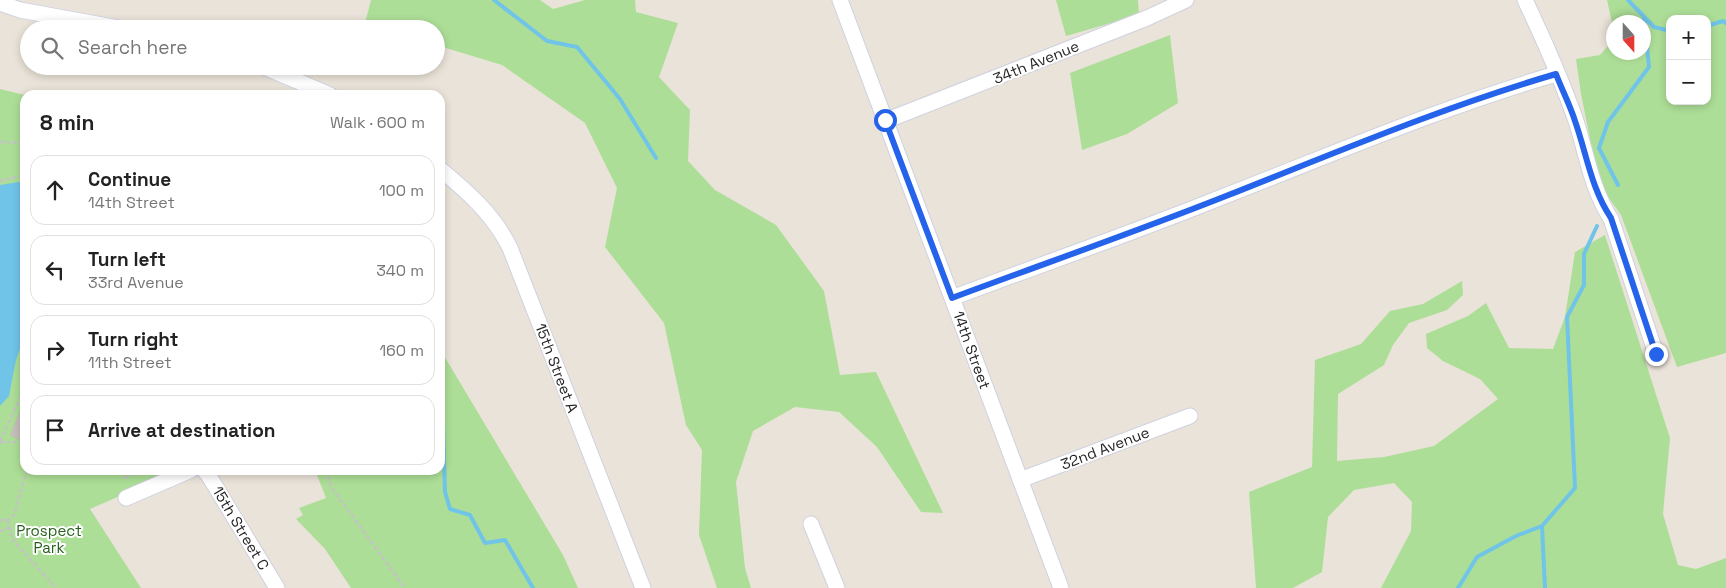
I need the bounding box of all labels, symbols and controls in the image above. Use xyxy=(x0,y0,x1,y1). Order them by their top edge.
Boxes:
north arrow xyxy=(1606,15,1651,60)
map controls xyxy=(1666,15,1711,105)
button: + xyxy=(1666,15,1711,60)
search box xyxy=(20,20,445,75)
icon: search xyxy=(38,34,66,62)
text: Search here xyxy=(78,35,188,60)
street label: 34th Avenue xyxy=(990,36,1082,88)
button: − xyxy=(1666,60,1711,105)
text: 8 min xyxy=(40,109,94,136)
route start xyxy=(874,109,897,132)
text: Walk · 600 m xyxy=(330,112,425,133)
text: Continue xyxy=(88,167,171,192)
icon: ahead xyxy=(41,176,69,204)
text: 100 m xyxy=(379,180,424,201)
text: 14th Street xyxy=(88,192,175,213)
text: Turn left xyxy=(88,247,166,272)
icon: left xyxy=(41,256,69,284)
text: 340 m xyxy=(376,260,424,281)
text: 33rd Avenue xyxy=(88,272,184,293)
street label: 14th Street xyxy=(949,308,995,392)
street label: 15th Street A xyxy=(531,321,583,416)
text: Turn right xyxy=(88,327,178,352)
icon: right xyxy=(41,336,69,364)
text: 160 m xyxy=(379,340,424,361)
route end xyxy=(1645,343,1668,366)
text: 11th Street xyxy=(88,352,172,373)
icon: arrive xyxy=(41,416,69,444)
text: Arrive at destination xyxy=(88,418,276,443)
street label: 32nd Avenue xyxy=(1058,422,1152,474)
street label: 15th Street C xyxy=(209,483,273,573)
park label: Prospect Park xyxy=(16,521,82,557)

